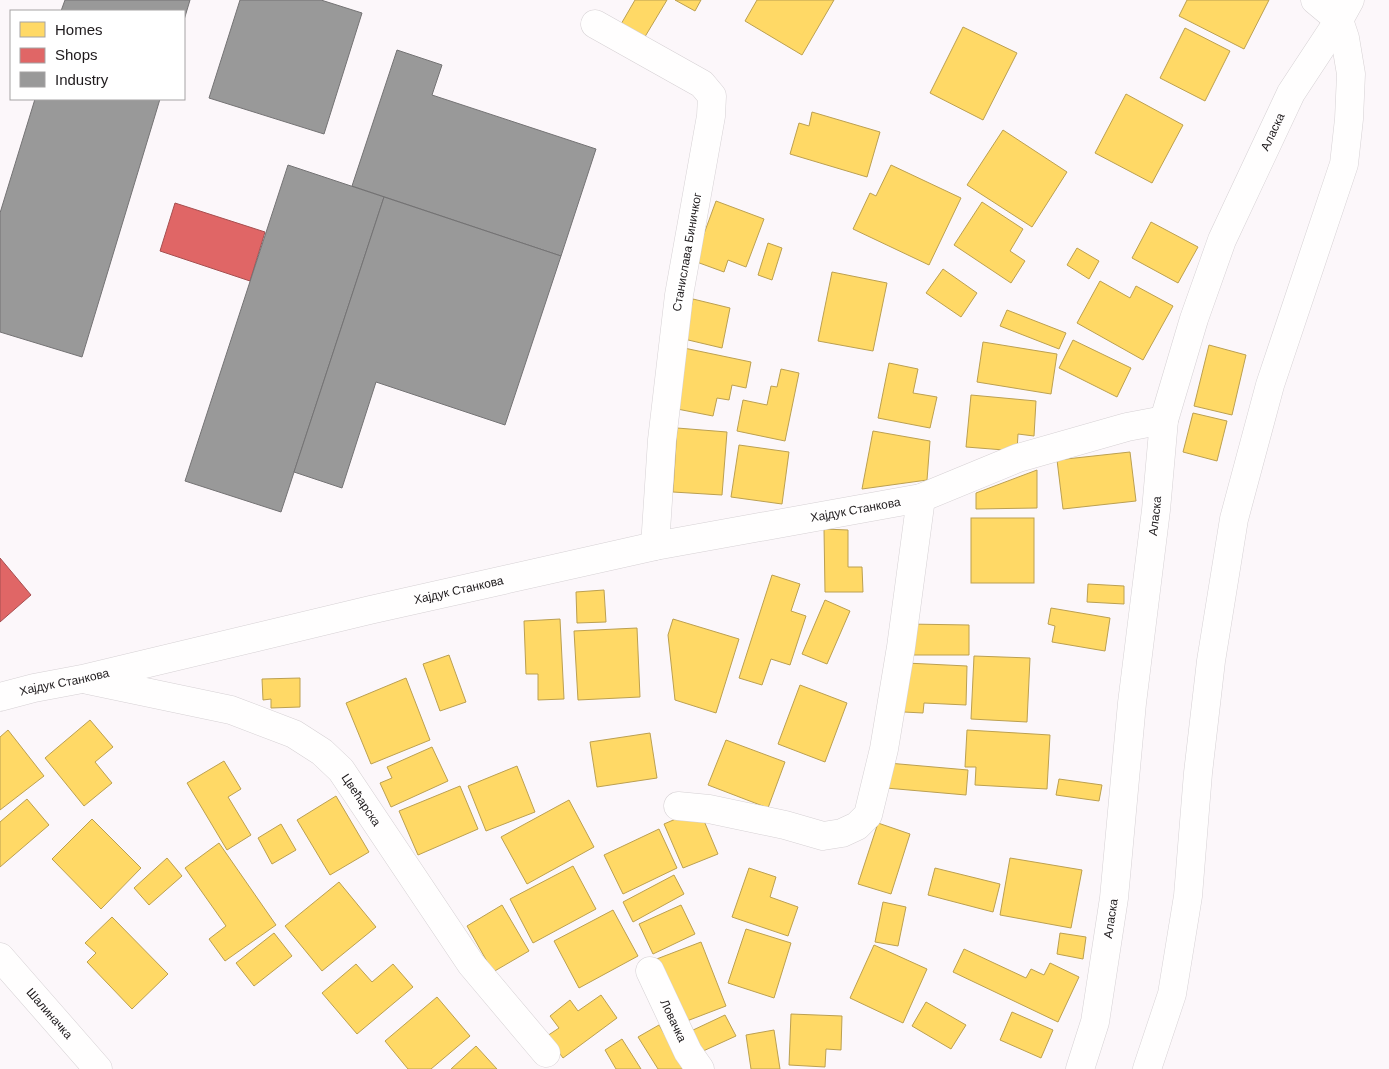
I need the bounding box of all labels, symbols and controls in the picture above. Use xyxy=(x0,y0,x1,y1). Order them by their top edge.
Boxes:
legend xyxy=(10,10,185,100)
text: Homes xyxy=(55,21,103,38)
text: Shops xyxy=(55,46,98,63)
text: Industry xyxy=(55,71,109,88)
street label: Аласка xyxy=(1258,111,1288,153)
street label: Станислава Биничког xyxy=(670,191,704,313)
street label: Хајдук Станкова xyxy=(809,495,902,525)
street label: Аласка xyxy=(1146,495,1164,537)
street label: Хајдук Станкова xyxy=(413,573,505,607)
street label: Хајдук Станкова xyxy=(18,666,111,699)
street label: Цвећарска xyxy=(339,771,384,829)
street label: Аласка xyxy=(1101,897,1121,939)
street label: Шалиначка xyxy=(23,985,76,1042)
street label: Ловачка xyxy=(657,997,690,1045)

